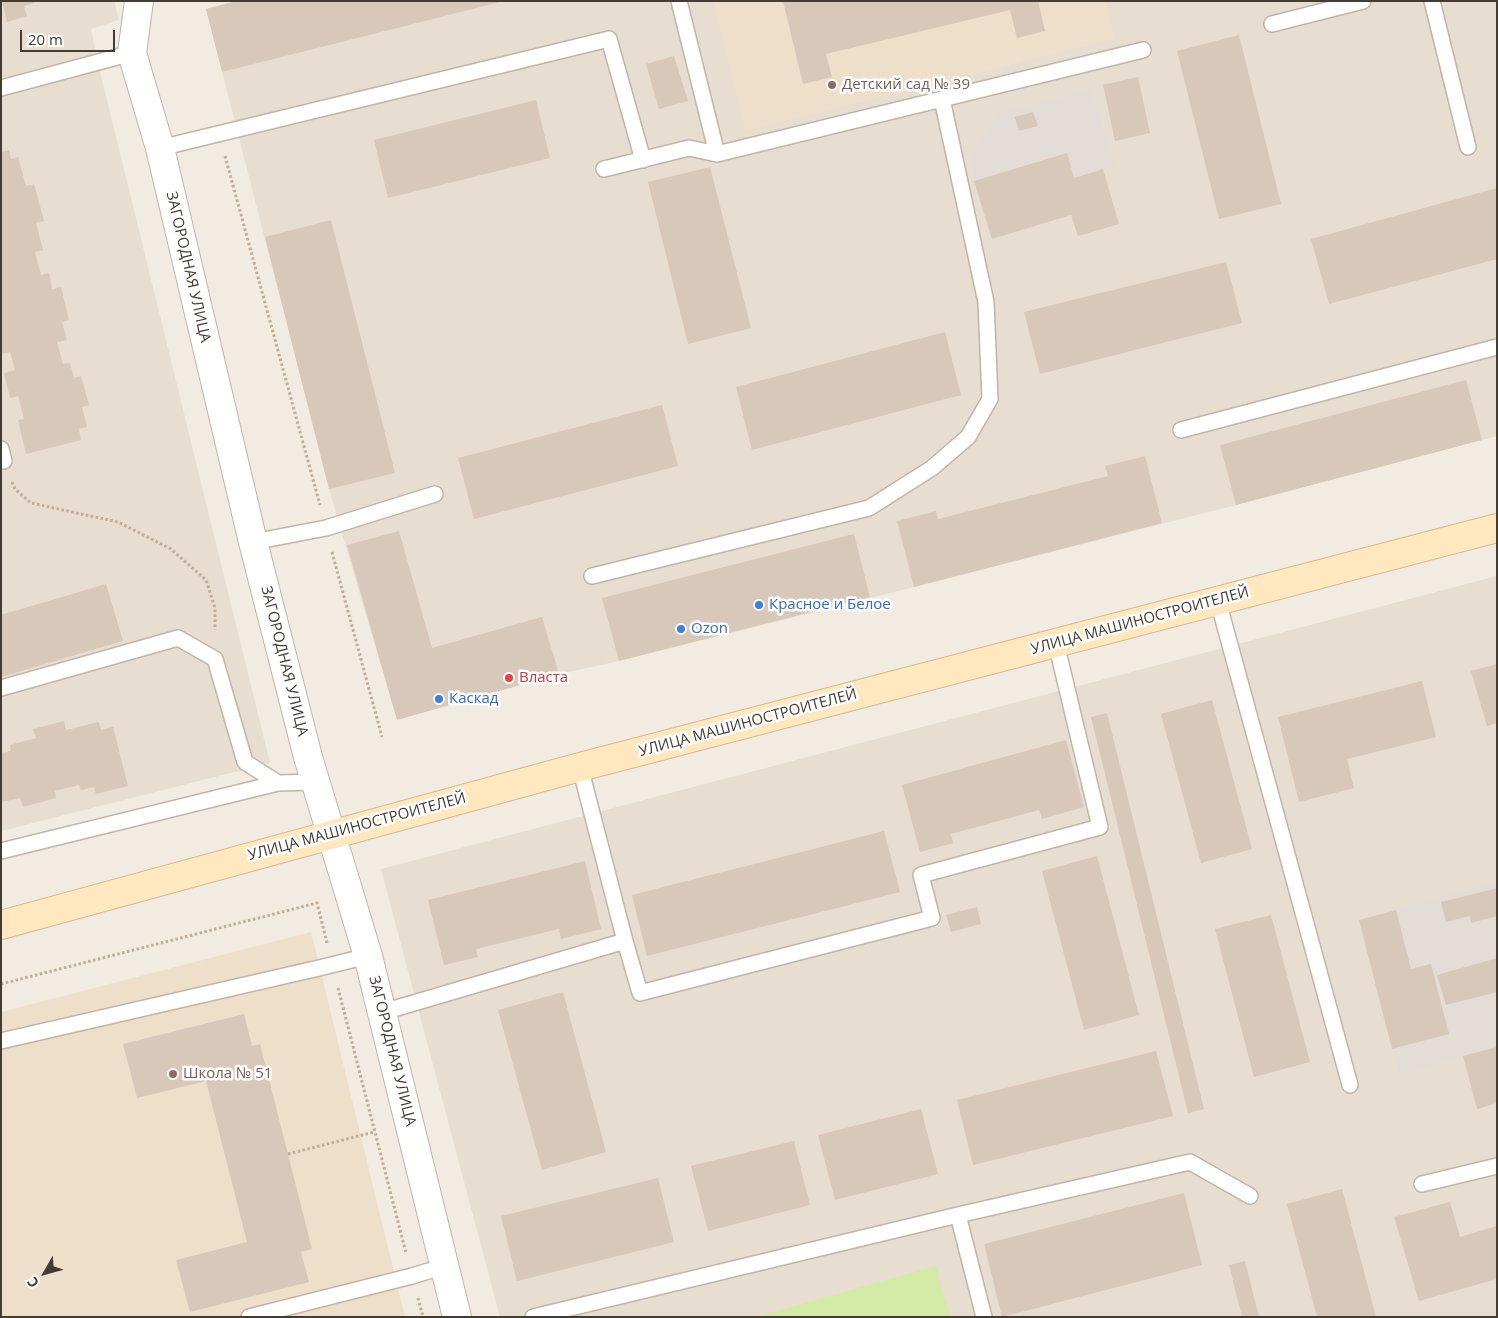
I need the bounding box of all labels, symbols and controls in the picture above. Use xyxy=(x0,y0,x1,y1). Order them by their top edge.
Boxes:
scale bar xyxy=(22,20,118,52)
text: 20 m xyxy=(28,29,63,49)
place label: Детский сад № 39 xyxy=(842,76,970,94)
marker: Детский сад № 39 xyxy=(826,79,838,91)
street label: ЗАГОРОДНАЯ УЛИЦА xyxy=(162,190,214,344)
street label: УЛИЦА МАШИНОСТРОИТЕЛЕЙ xyxy=(1029,583,1251,659)
street label: ЗАГОРОДНАЯ УЛИЦА xyxy=(257,584,311,738)
place label: Красное и Белое xyxy=(769,596,891,614)
marker: Красное и Белое xyxy=(753,599,765,611)
place label: Ozon xyxy=(691,620,728,638)
marker: Ozon xyxy=(675,623,687,635)
place label: Власта xyxy=(519,669,568,687)
marker: Власта xyxy=(503,672,515,684)
street label: УЛИЦА МАШИНОСТРОИТЕЛЕЙ xyxy=(637,685,859,761)
place label: Каскад xyxy=(449,690,498,708)
marker: Каскад xyxy=(433,693,445,705)
street label: УЛИЦА МАШИНОСТРОИТЕЛЕЙ xyxy=(246,789,468,865)
street label: ЗАГОРОДНАЯ УЛИЦА xyxy=(365,974,419,1128)
place label: Школа № 51 xyxy=(183,1065,272,1083)
marker: Школа № 51 xyxy=(167,1068,179,1080)
north arrow xyxy=(20,1248,70,1298)
text: С xyxy=(23,1273,43,1292)

